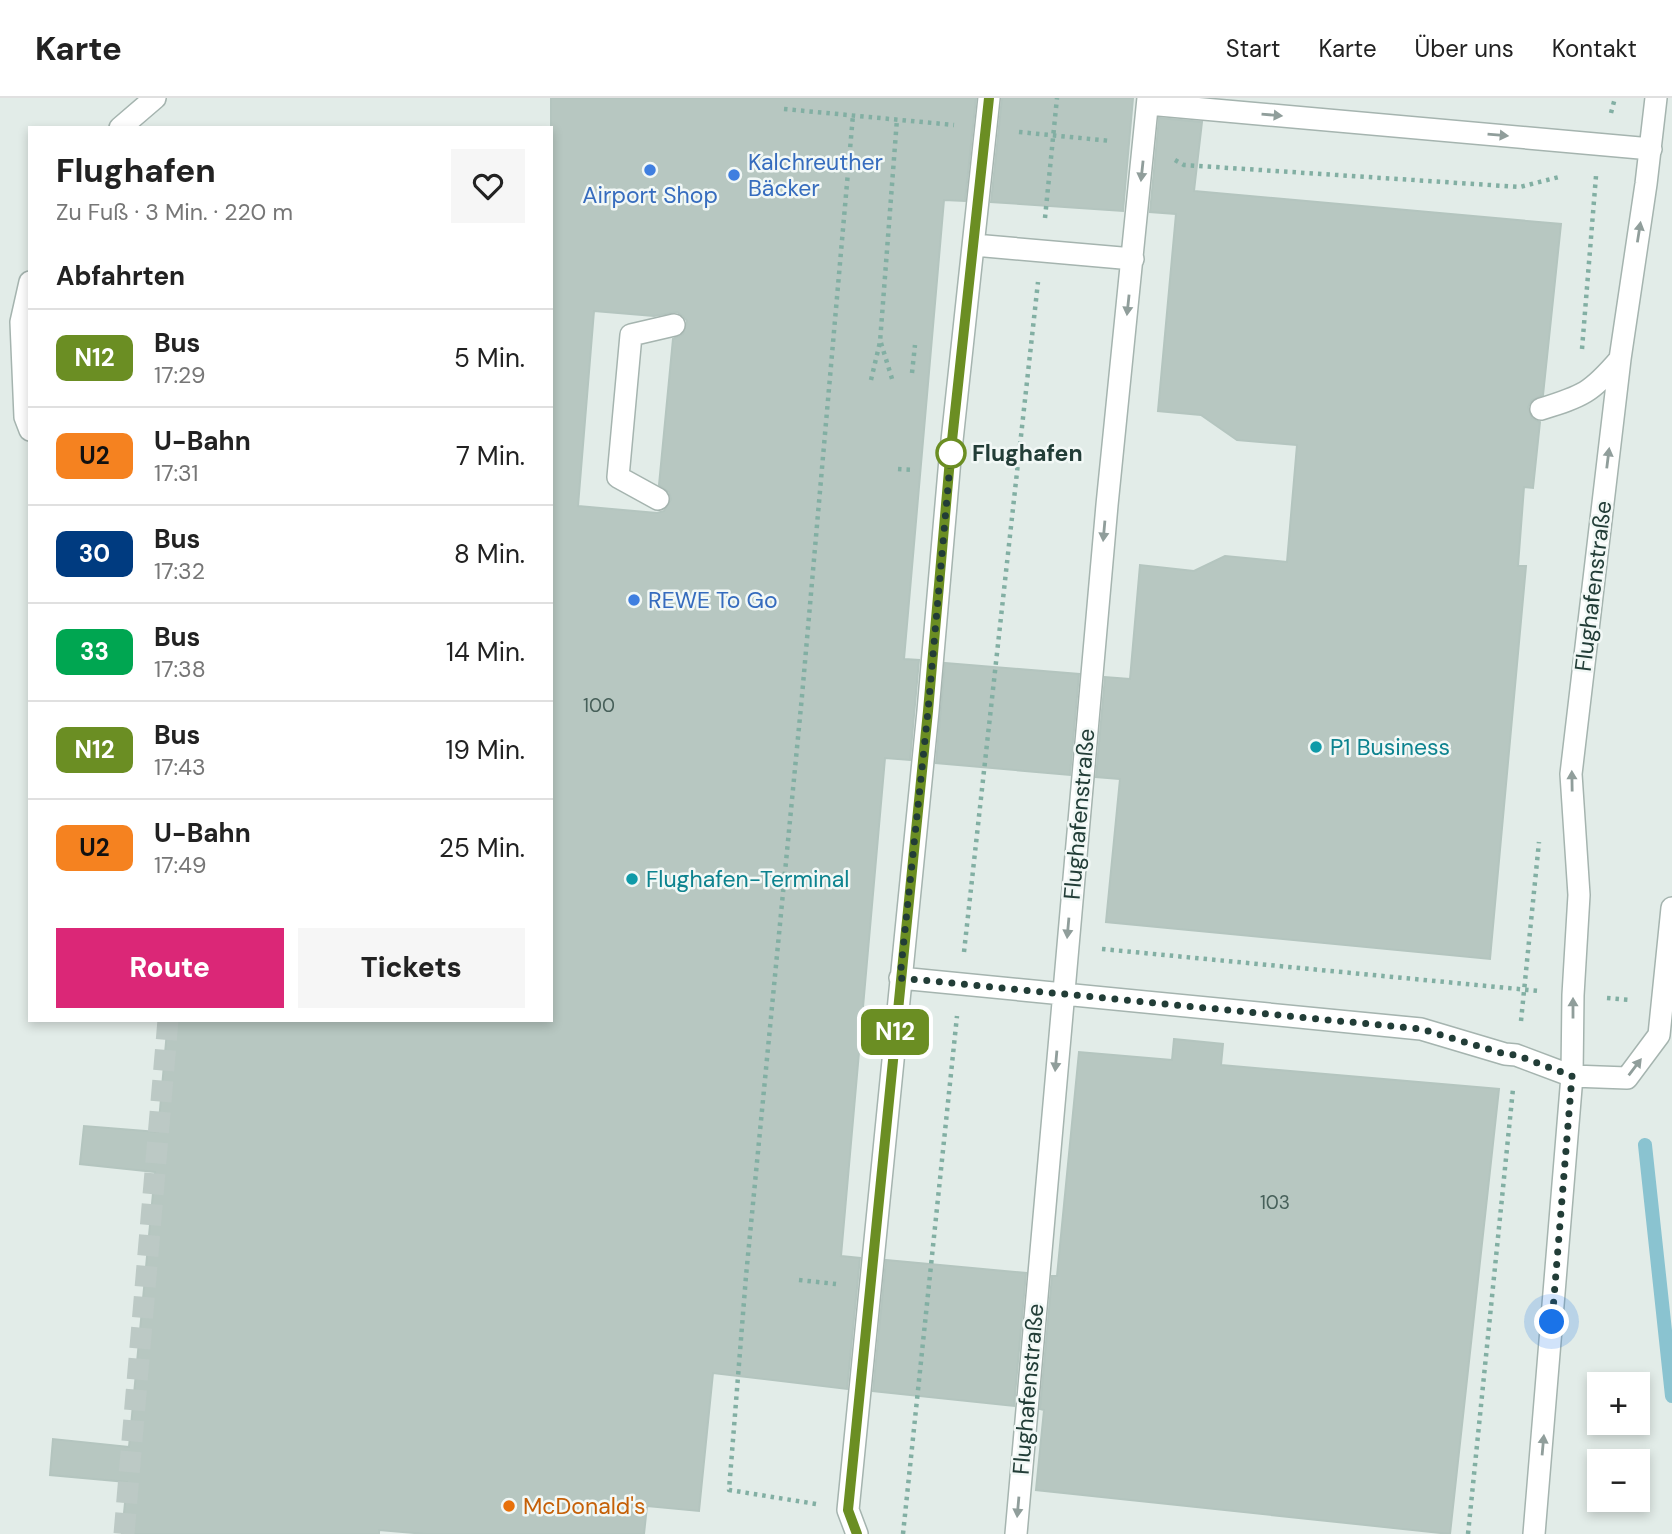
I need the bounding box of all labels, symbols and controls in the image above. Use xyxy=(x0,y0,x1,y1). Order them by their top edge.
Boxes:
text: Karte xyxy=(35,27,122,70)
text: Start xyxy=(1226,33,1280,64)
text: Karte xyxy=(1318,33,1377,64)
text: Über uns xyxy=(1415,33,1514,64)
text: Kontakt xyxy=(1552,33,1637,64)
one-way arrow xyxy=(1261,110,1283,121)
one-way arrow xyxy=(1488,130,1510,141)
place label: Kalchreuther Bäcker xyxy=(748,147,883,203)
text: Flughafen xyxy=(56,149,216,192)
button: heart xyxy=(451,149,525,223)
one-way arrow xyxy=(1136,160,1147,182)
marker: Airport Shop xyxy=(642,162,658,178)
marker: Kalchreuther Bäcker xyxy=(726,167,742,183)
place label: Airport Shop xyxy=(582,180,718,210)
text: Zu Fuß · 3 Min. · 220 m xyxy=(56,197,293,227)
one-way arrow xyxy=(1634,221,1645,243)
text: Abfahrten xyxy=(56,259,185,293)
one-way arrow xyxy=(1122,294,1133,316)
text: Bus xyxy=(154,326,200,360)
text: 5 Min. xyxy=(454,341,525,375)
text: N12 xyxy=(74,342,115,373)
text: 17:29 xyxy=(154,360,206,390)
text: U-Bahn xyxy=(154,424,251,458)
marker: Flughafen xyxy=(936,438,966,468)
place label: Flughafen xyxy=(972,438,1083,468)
text: 7 Min. xyxy=(456,439,525,473)
text: U2 xyxy=(79,440,110,471)
one-way arrow xyxy=(1603,447,1614,469)
text: 17:31 xyxy=(154,458,198,488)
street label: Flughafenstraße xyxy=(1568,499,1618,673)
one-way arrow xyxy=(1099,520,1110,542)
text: Bus xyxy=(154,522,200,556)
text: 8 Min. xyxy=(454,537,525,571)
text: 30 xyxy=(79,538,110,569)
text: 17:32 xyxy=(154,556,205,586)
place label: REWE To Go xyxy=(648,585,778,615)
marker: REWE To Go xyxy=(626,592,642,608)
text: Bus xyxy=(154,620,200,654)
text: 14 Min. xyxy=(446,635,525,669)
text: 33 xyxy=(80,636,109,667)
text: 17:38 xyxy=(154,654,206,684)
house number: 100 xyxy=(583,693,615,718)
text: Bus xyxy=(154,718,200,752)
street label: Flughafenstraße xyxy=(1057,727,1101,901)
place label: P1 Business xyxy=(1330,732,1450,762)
text: 19 Min. xyxy=(445,733,525,767)
text: N12 xyxy=(74,734,115,765)
marker: P1 Business xyxy=(1308,739,1324,755)
text: 17:43 xyxy=(154,752,206,782)
one-way arrow xyxy=(1567,770,1578,792)
text: U-Bahn xyxy=(154,816,251,850)
text: 25 Min. xyxy=(439,831,525,865)
text: U2 xyxy=(79,832,110,863)
text: 17:49 xyxy=(154,850,207,880)
place label: Flughafen-Terminal xyxy=(646,864,849,894)
marker: Flughafen-Terminal xyxy=(624,871,640,887)
one-way arrow xyxy=(1062,917,1073,939)
button: Route xyxy=(56,928,284,1008)
button: Tickets xyxy=(298,928,525,1008)
one-way arrow xyxy=(1567,997,1579,1019)
line badge: N12 xyxy=(855,1009,935,1055)
text: N12 xyxy=(875,1016,915,1047)
one-way arrow xyxy=(1050,1050,1061,1072)
one-way arrow xyxy=(1628,1058,1642,1076)
house number: 103 xyxy=(1260,1190,1290,1215)
street label: Flughafenstraße xyxy=(1006,1302,1050,1476)
your location xyxy=(1534,1304,1569,1339)
map controls xyxy=(1587,1372,1650,1512)
button: + xyxy=(1587,1372,1650,1435)
one-way arrow xyxy=(1538,1434,1549,1456)
button: − xyxy=(1587,1449,1650,1512)
place label: McDonald's xyxy=(523,1491,645,1521)
one-way arrow xyxy=(1012,1496,1023,1518)
marker: McDonald's xyxy=(501,1498,517,1514)

